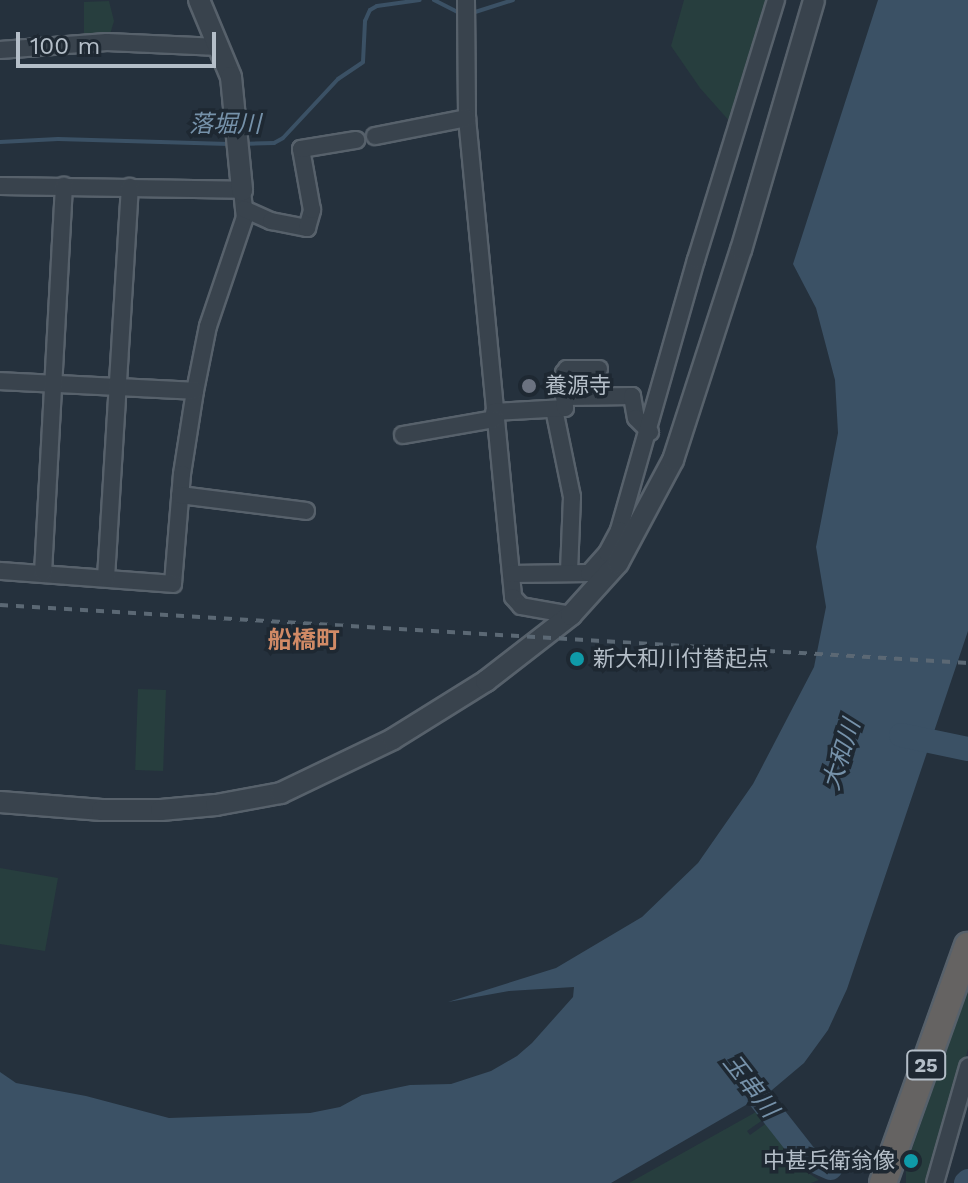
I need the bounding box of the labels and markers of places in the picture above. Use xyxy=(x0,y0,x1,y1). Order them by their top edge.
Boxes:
place label: 養源寺 xyxy=(545,373,611,399)
marker: 養源寺 xyxy=(520,377,538,395)
place label: 新大和川付替起点 xyxy=(593,646,769,672)
marker: 新大和川付替起点 xyxy=(568,650,586,668)
place label: 中甚兵衛翁像 xyxy=(763,1148,895,1174)
marker: 中甚兵衛翁像 xyxy=(902,1152,920,1170)

